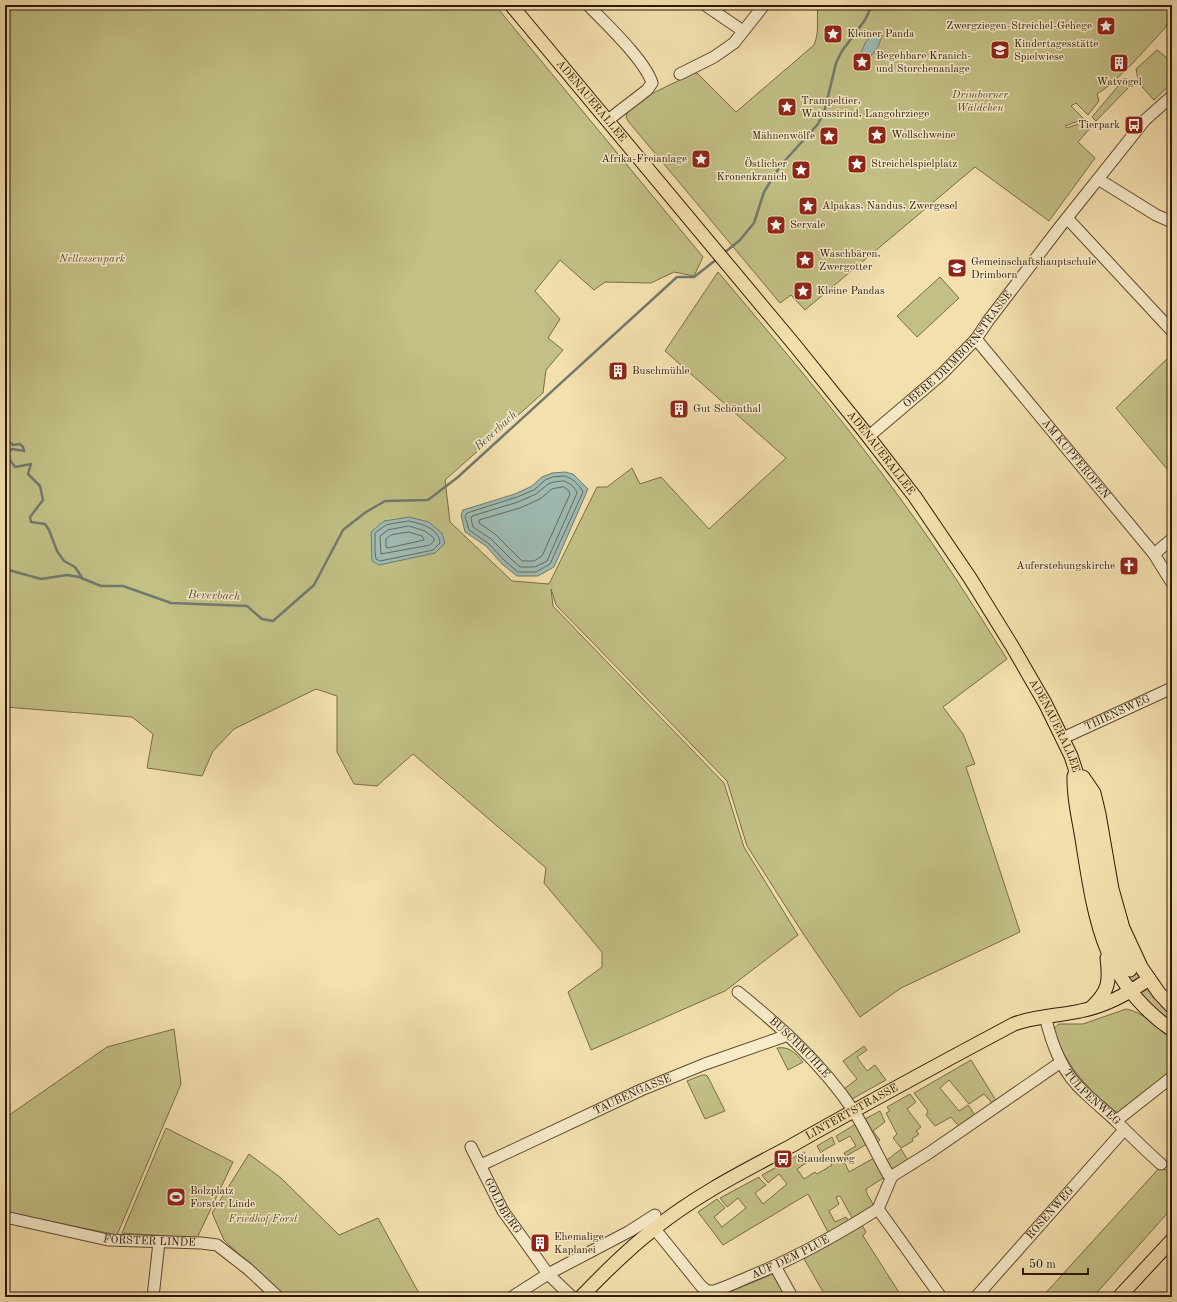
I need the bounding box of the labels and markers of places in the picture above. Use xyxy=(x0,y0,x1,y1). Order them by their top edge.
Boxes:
place icon: Zwergziegen-Streichel-Gehege xyxy=(1095,15,1117,37)
place label: Zwergziegen-Streichel-Gehege xyxy=(946,21,1092,32)
place icon: Kleiner Panda xyxy=(822,23,844,45)
place label: Kleiner Panda xyxy=(847,29,915,40)
school or university icon: Kindertagesstätte Spielwiese xyxy=(989,39,1011,61)
place label: Kindertagesstätte Spielwiese xyxy=(1014,39,1098,63)
place icon: Begehbare Kranich- und Storchenanlage xyxy=(851,51,873,73)
place label: Begehbare Kranich- und Storchenanlage xyxy=(876,51,971,75)
building icon: Watvögel xyxy=(1108,52,1130,74)
place label: Watvögel xyxy=(1096,77,1142,88)
place icon: Trampeltier, Watussirind, Langohrziege xyxy=(776,96,798,118)
place label: Trampeltier, Watussirind, Langohrziege xyxy=(801,96,929,120)
bus stop icon: Tierpark xyxy=(1123,114,1145,136)
place label: Tierpark xyxy=(1078,120,1120,131)
place icon: Wollschweine xyxy=(866,124,888,146)
place icon: Mähnenwölfe xyxy=(818,125,840,147)
place label: Wollschweine xyxy=(891,130,956,141)
place label: Mähnenwölfe xyxy=(752,131,815,142)
place icon: Afrika-Freianlage xyxy=(690,148,712,170)
place icon: Streichelspielplatz xyxy=(846,153,868,175)
place label: Afrika-Freianlage xyxy=(602,154,687,165)
place label: Östlicher Kronenkranich xyxy=(716,157,787,183)
place icon: Östlicher Kronenkranich xyxy=(790,159,812,181)
place label: Streichelspielplatz xyxy=(871,159,957,170)
place icon: Alpakas, Nandus, Zwergesel xyxy=(797,195,819,217)
place label: Alpakas, Nandus, Zwergesel xyxy=(822,201,958,212)
place icon: Servale xyxy=(765,214,787,236)
place label: Servale xyxy=(790,220,825,231)
place icon: Waschbären, Zwergotter xyxy=(794,249,816,271)
place label: Waschbären, Zwergotter xyxy=(819,249,881,273)
school or university icon: Gemeinschaftshauptschule Drimborn xyxy=(946,257,968,279)
place label: Gemeinschaftshauptschule Drimborn xyxy=(971,257,1096,281)
place icon: Kleine Pandas xyxy=(792,280,814,302)
place label: Kleine Pandas xyxy=(817,286,885,297)
building icon: Buschmühle xyxy=(607,360,629,382)
place label: Buschmühle xyxy=(632,366,690,377)
building icon: Gut Schönthal xyxy=(668,398,690,420)
place label: Gut Schönthal xyxy=(693,404,761,415)
church icon: Auferstehungskirche xyxy=(1118,555,1140,577)
place label: Auferstehungskirche xyxy=(1016,561,1115,572)
bus stop icon: Staudenweg xyxy=(772,1148,794,1170)
place label: Staudenweg xyxy=(797,1154,855,1165)
sports icon: Bolzplatz Forster Linde xyxy=(165,1186,187,1208)
place label: Bolzplatz Forster Linde xyxy=(190,1186,255,1210)
building icon: Ehemalige Kaplanei xyxy=(529,1232,551,1254)
place label: Ehemalige Kaplanei xyxy=(554,1232,604,1256)

